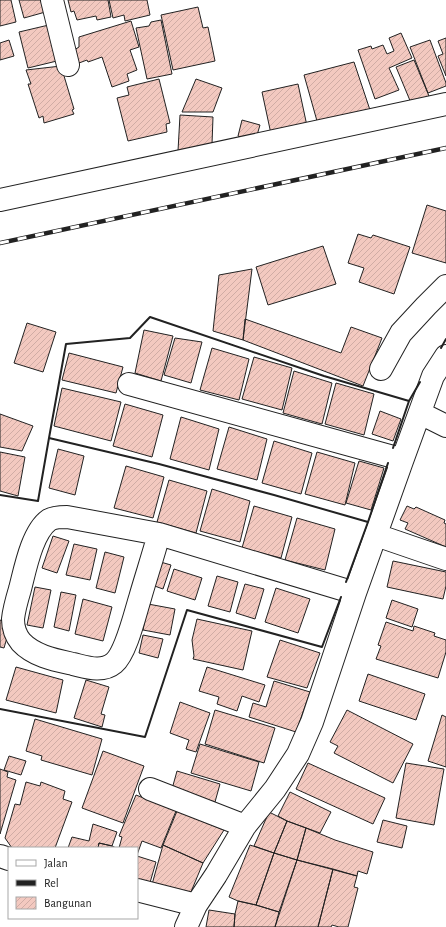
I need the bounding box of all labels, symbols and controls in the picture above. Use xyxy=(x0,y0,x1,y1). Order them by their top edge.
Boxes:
legend xyxy=(8,847,138,919)
text: Jalan xyxy=(44,857,68,869)
text: Rel xyxy=(44,877,59,889)
text: Bangunan xyxy=(44,897,92,909)

